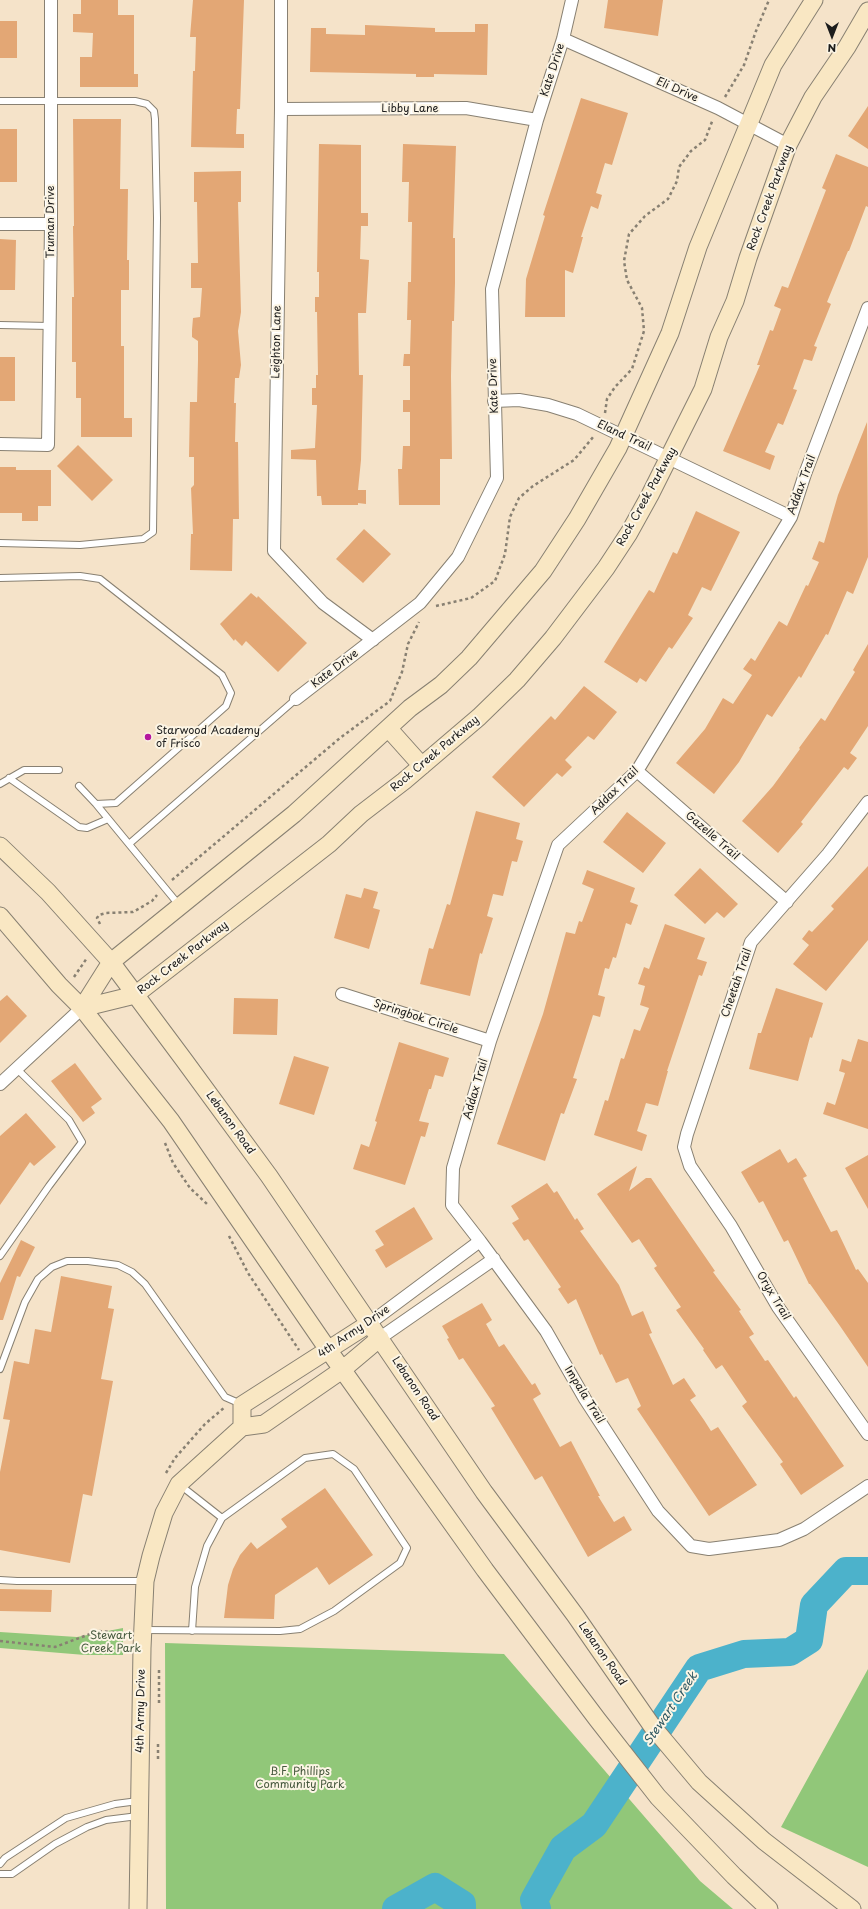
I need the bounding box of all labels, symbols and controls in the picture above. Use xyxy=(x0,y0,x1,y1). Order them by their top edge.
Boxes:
north arrow xyxy=(812,16,852,56)
text: N xyxy=(828,40,836,57)
street label: Kate Drive xyxy=(538,42,568,98)
street label: Eli Drive xyxy=(654,75,700,105)
street label: Libby Lane xyxy=(381,102,439,116)
street label: Rock Creek Parkway xyxy=(745,143,795,253)
street label: Truman Drive xyxy=(44,185,58,259)
street label: Leighton Lane xyxy=(270,305,284,379)
street label: Kate Drive xyxy=(486,358,502,414)
street label: Eland Trail xyxy=(595,418,653,454)
street label: Rock Creek Parkway xyxy=(614,445,680,549)
street label: Addax Trail xyxy=(785,453,819,517)
street label: Kate Drive xyxy=(309,647,361,691)
street label: Rock Creek Parkway xyxy=(388,713,482,795)
place label: Starwood Academy of Frisco xyxy=(156,724,260,750)
marker: Starwood Academy of Frisco xyxy=(143,732,153,742)
street label: Addax Trail xyxy=(588,764,642,818)
street label: Gazelle Trail xyxy=(682,809,742,863)
street label: Rock Creek Parkway xyxy=(135,919,231,997)
street label: Cheetah Trail xyxy=(719,947,755,1019)
street label: Springbok Circle xyxy=(372,997,460,1037)
street label: Addax Trail xyxy=(461,1057,491,1121)
street label: Lebanon Road xyxy=(203,1089,257,1157)
street label: Oryx Trail xyxy=(753,1269,793,1323)
street label: 4th Army Drive xyxy=(316,1303,392,1361)
street label: Lebanon Road xyxy=(389,1354,441,1424)
street label: Impala Trail xyxy=(561,1364,607,1426)
street label: Lebanon Road xyxy=(575,1620,629,1688)
park label: Stewart Creek Park xyxy=(81,1629,141,1655)
street label: 4th Army Drive xyxy=(134,1669,148,1753)
water label: Stewart Creek xyxy=(641,1670,701,1748)
park label: B.F. Phillips Community Park xyxy=(255,1765,345,1791)

